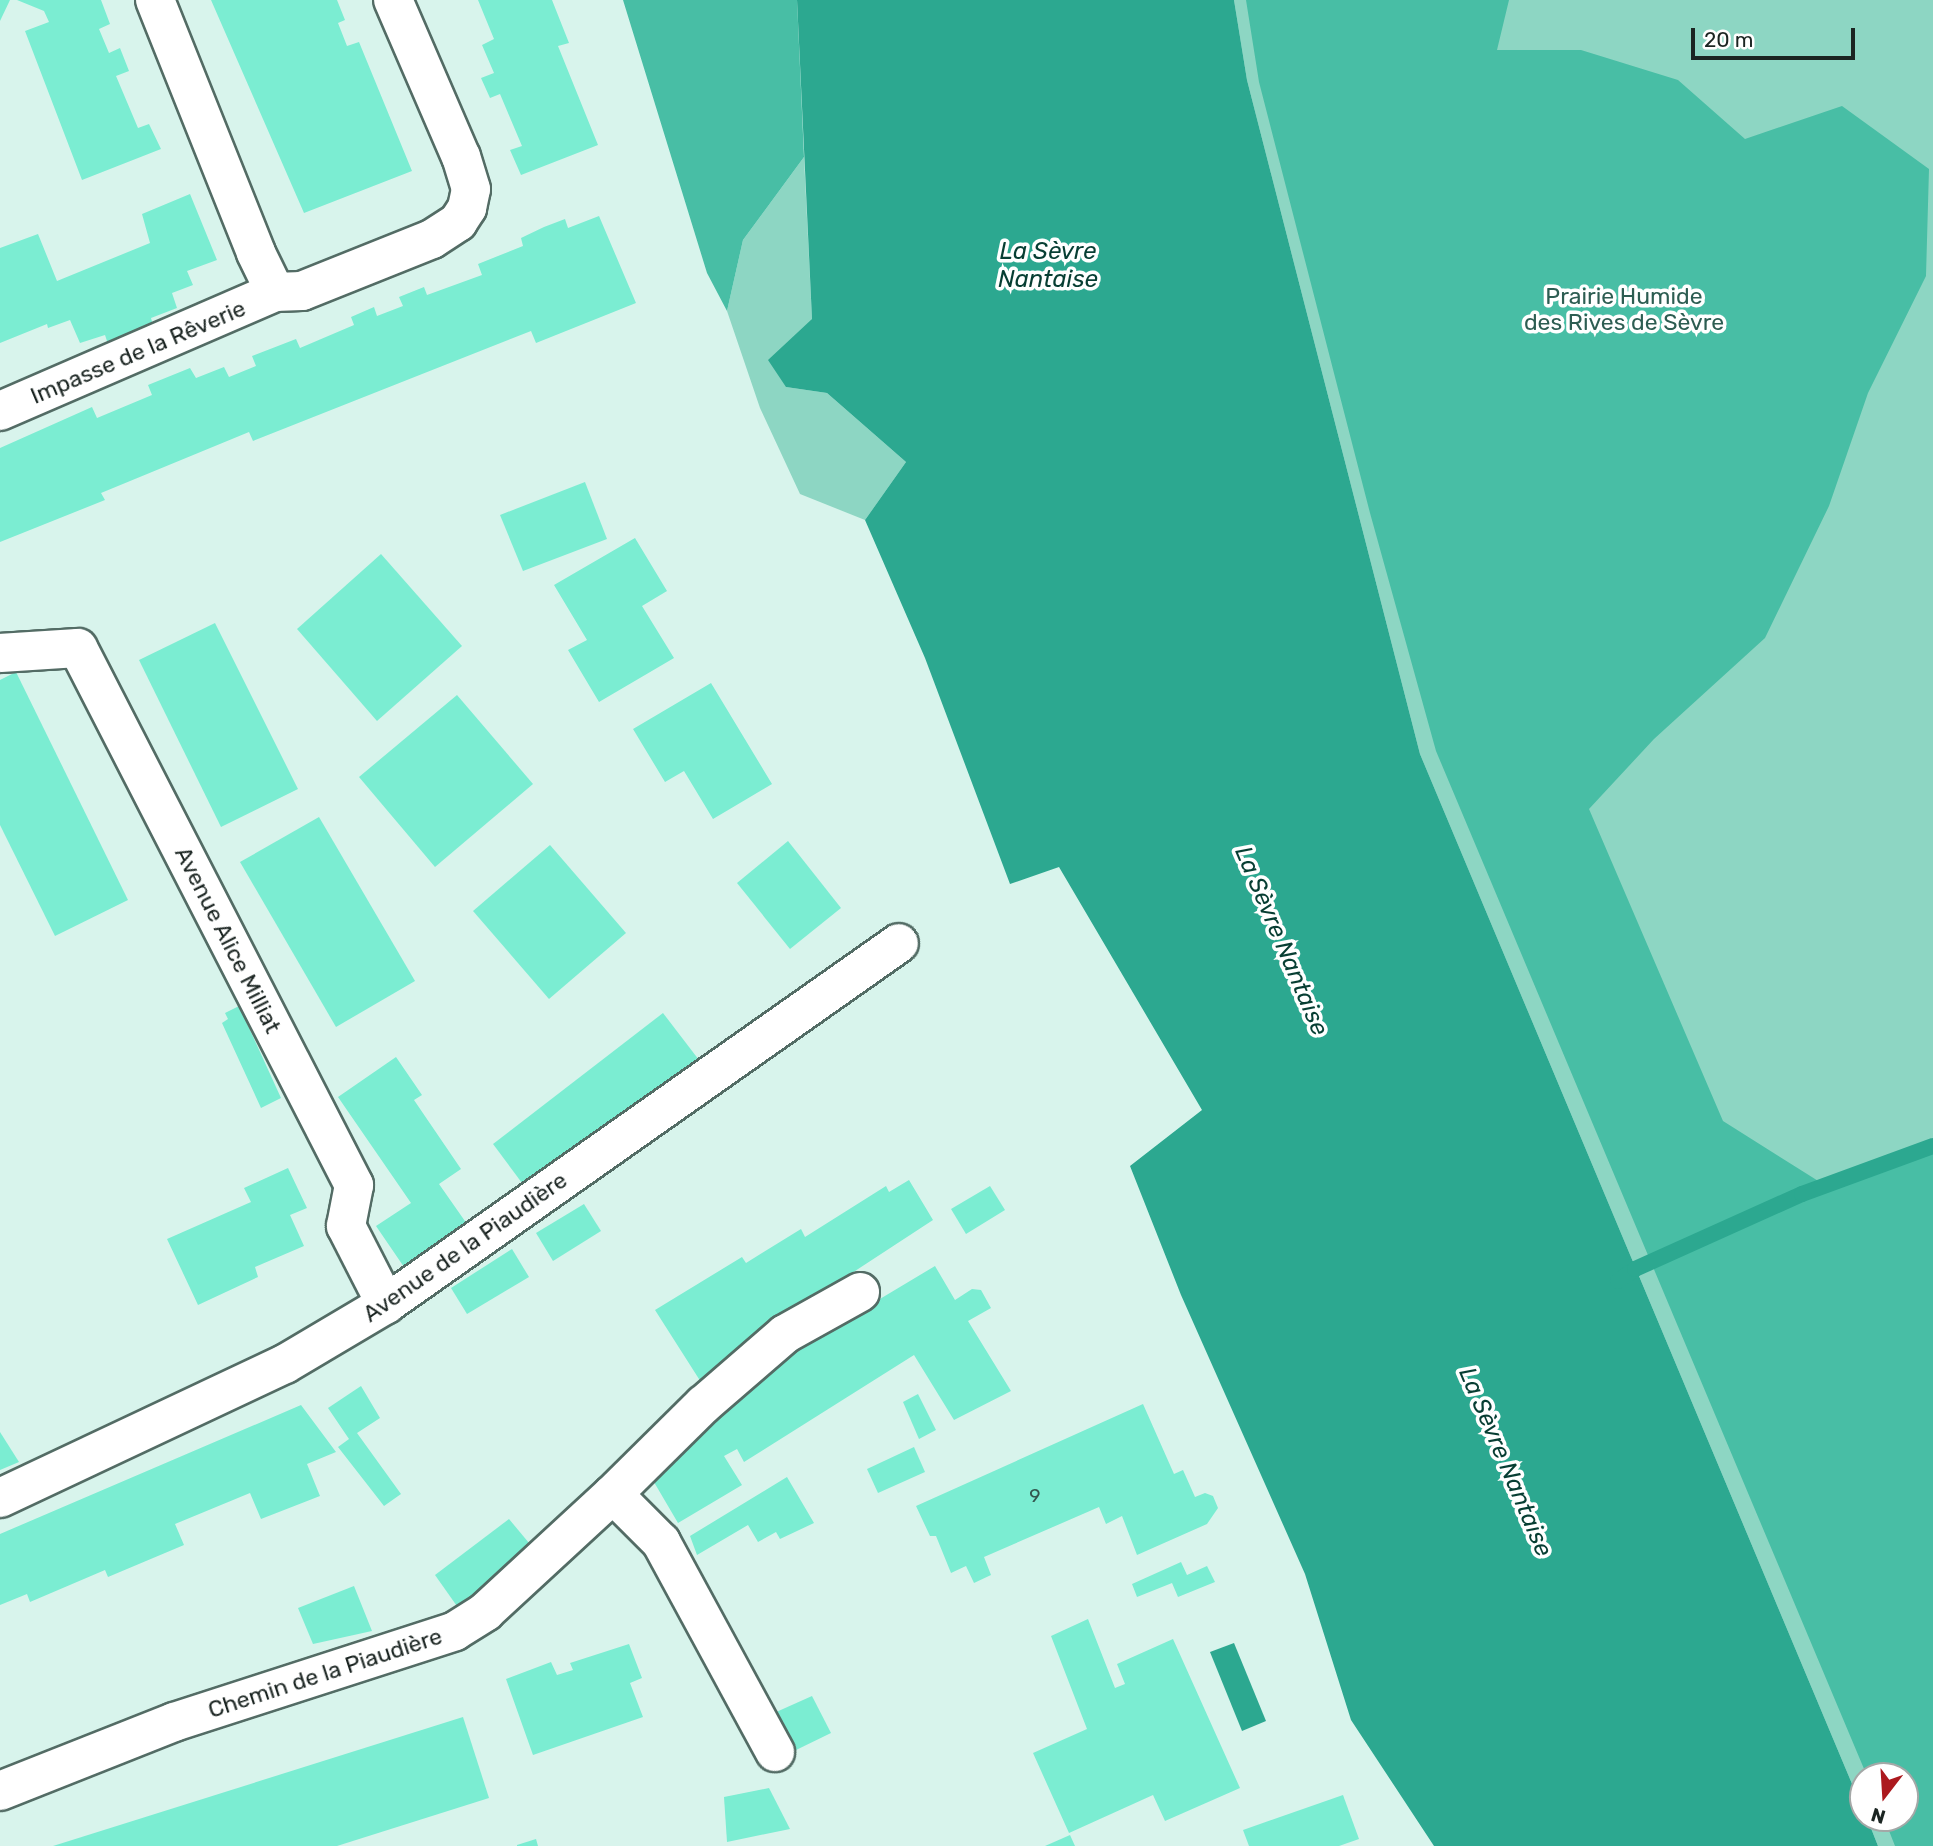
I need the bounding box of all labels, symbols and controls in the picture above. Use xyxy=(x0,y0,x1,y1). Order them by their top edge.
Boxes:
scale bar xyxy=(1695,14,1860,58)
text: 20 m xyxy=(1704,27,1753,52)
water label: La Sèvre Nantaise xyxy=(998,238,1098,294)
park label: Prairie Humide des Rives de Sèvre xyxy=(1524,282,1724,336)
street label: Impasse de la Rêverie xyxy=(26,294,250,410)
street label: Avenue Alice Milliat xyxy=(169,842,287,1038)
water label: La Sèvre Nantaise xyxy=(1228,842,1334,1040)
street label: Avenue de la Piaudière xyxy=(358,1166,572,1328)
water label: La Sèvre Nantaise xyxy=(1452,1363,1558,1561)
house number: 9 xyxy=(1029,1485,1041,1507)
street label: Chemin de la Piaudière xyxy=(205,1622,445,1724)
north arrow xyxy=(1849,1762,1919,1832)
text: N xyxy=(1868,1803,1888,1829)

